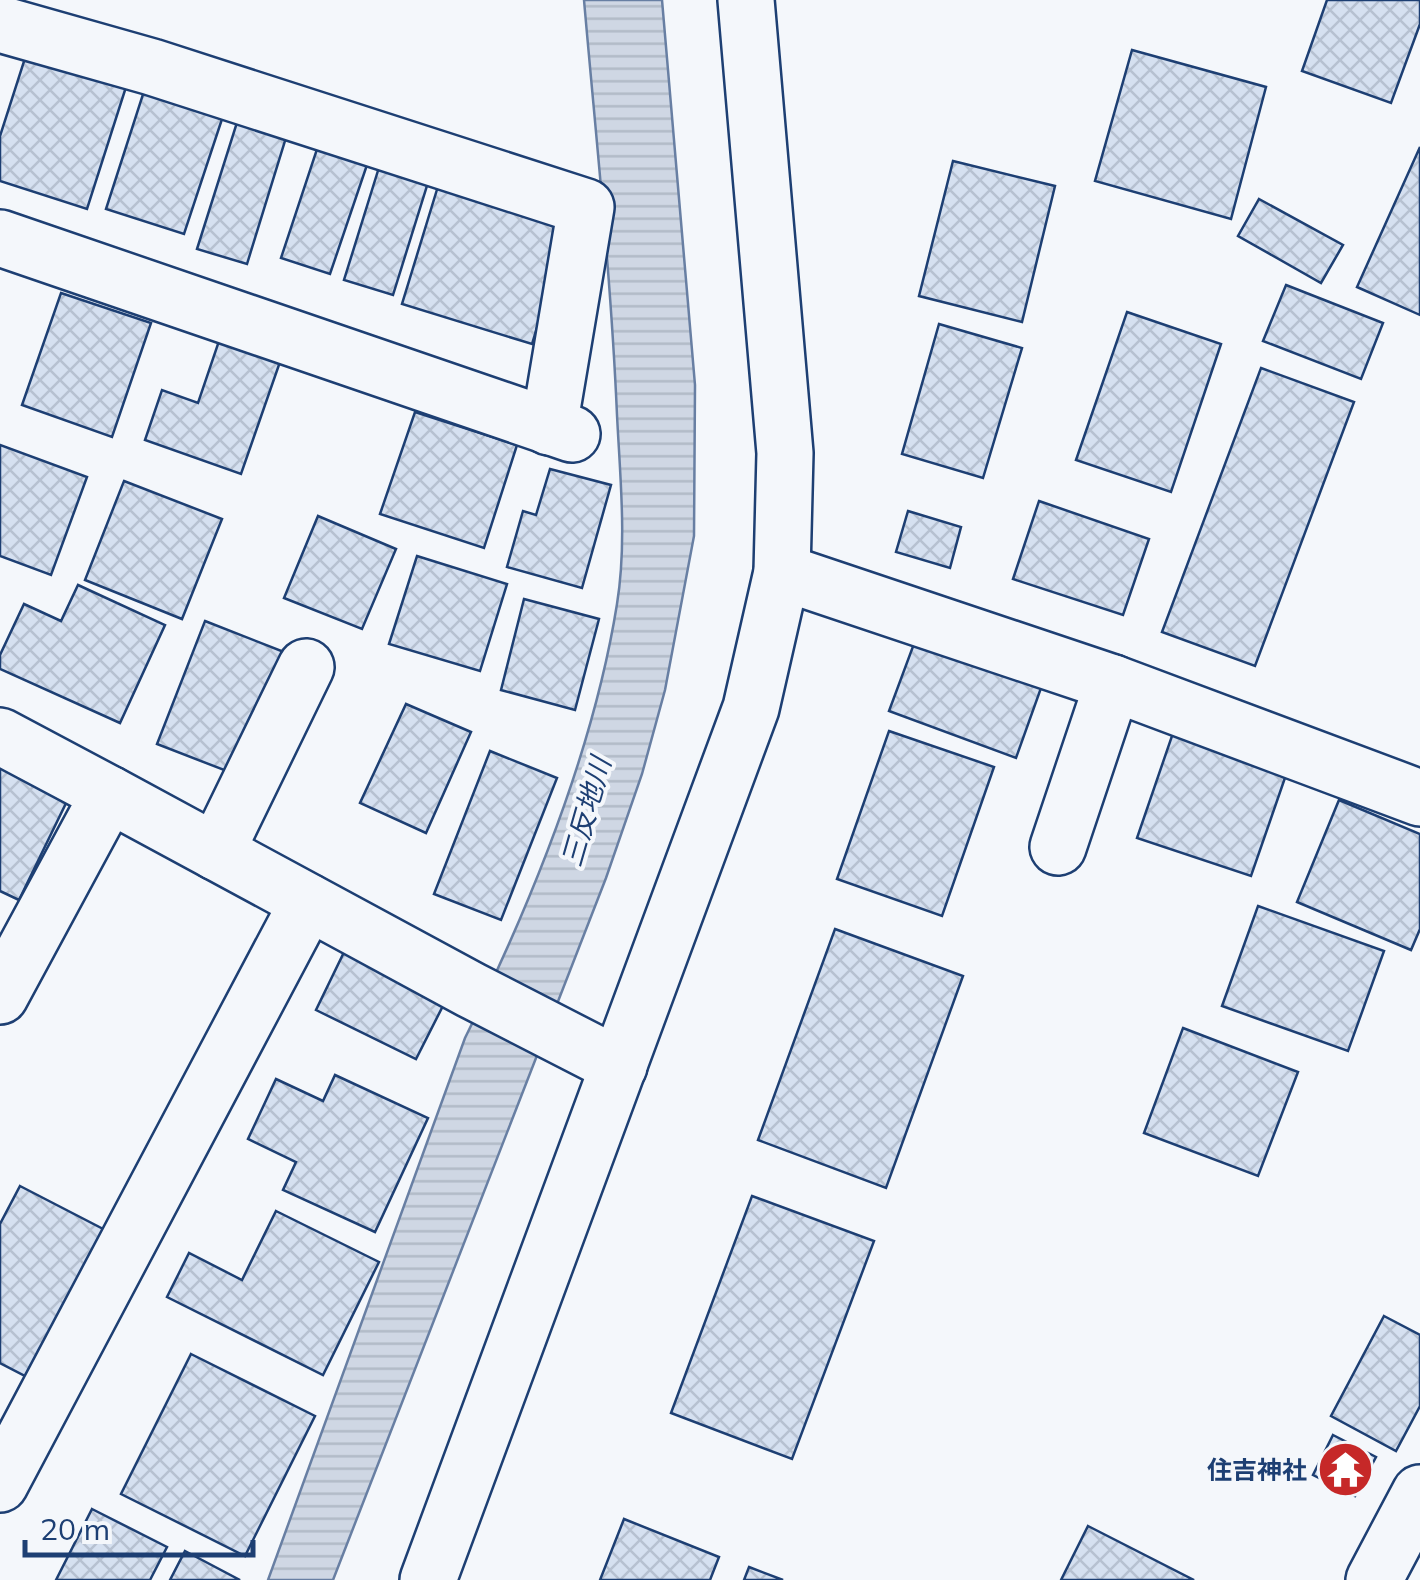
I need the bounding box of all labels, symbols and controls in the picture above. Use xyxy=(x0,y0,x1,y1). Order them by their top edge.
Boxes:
water label: 三反地川 xyxy=(553,750,619,871)
temple icon: 住吉神社 xyxy=(1316,1440,1376,1500)
place label: 住吉神社 xyxy=(1207,1454,1307,1485)
scale bar xyxy=(25,1495,252,1557)
text: 20 m xyxy=(40,1510,110,1548)

